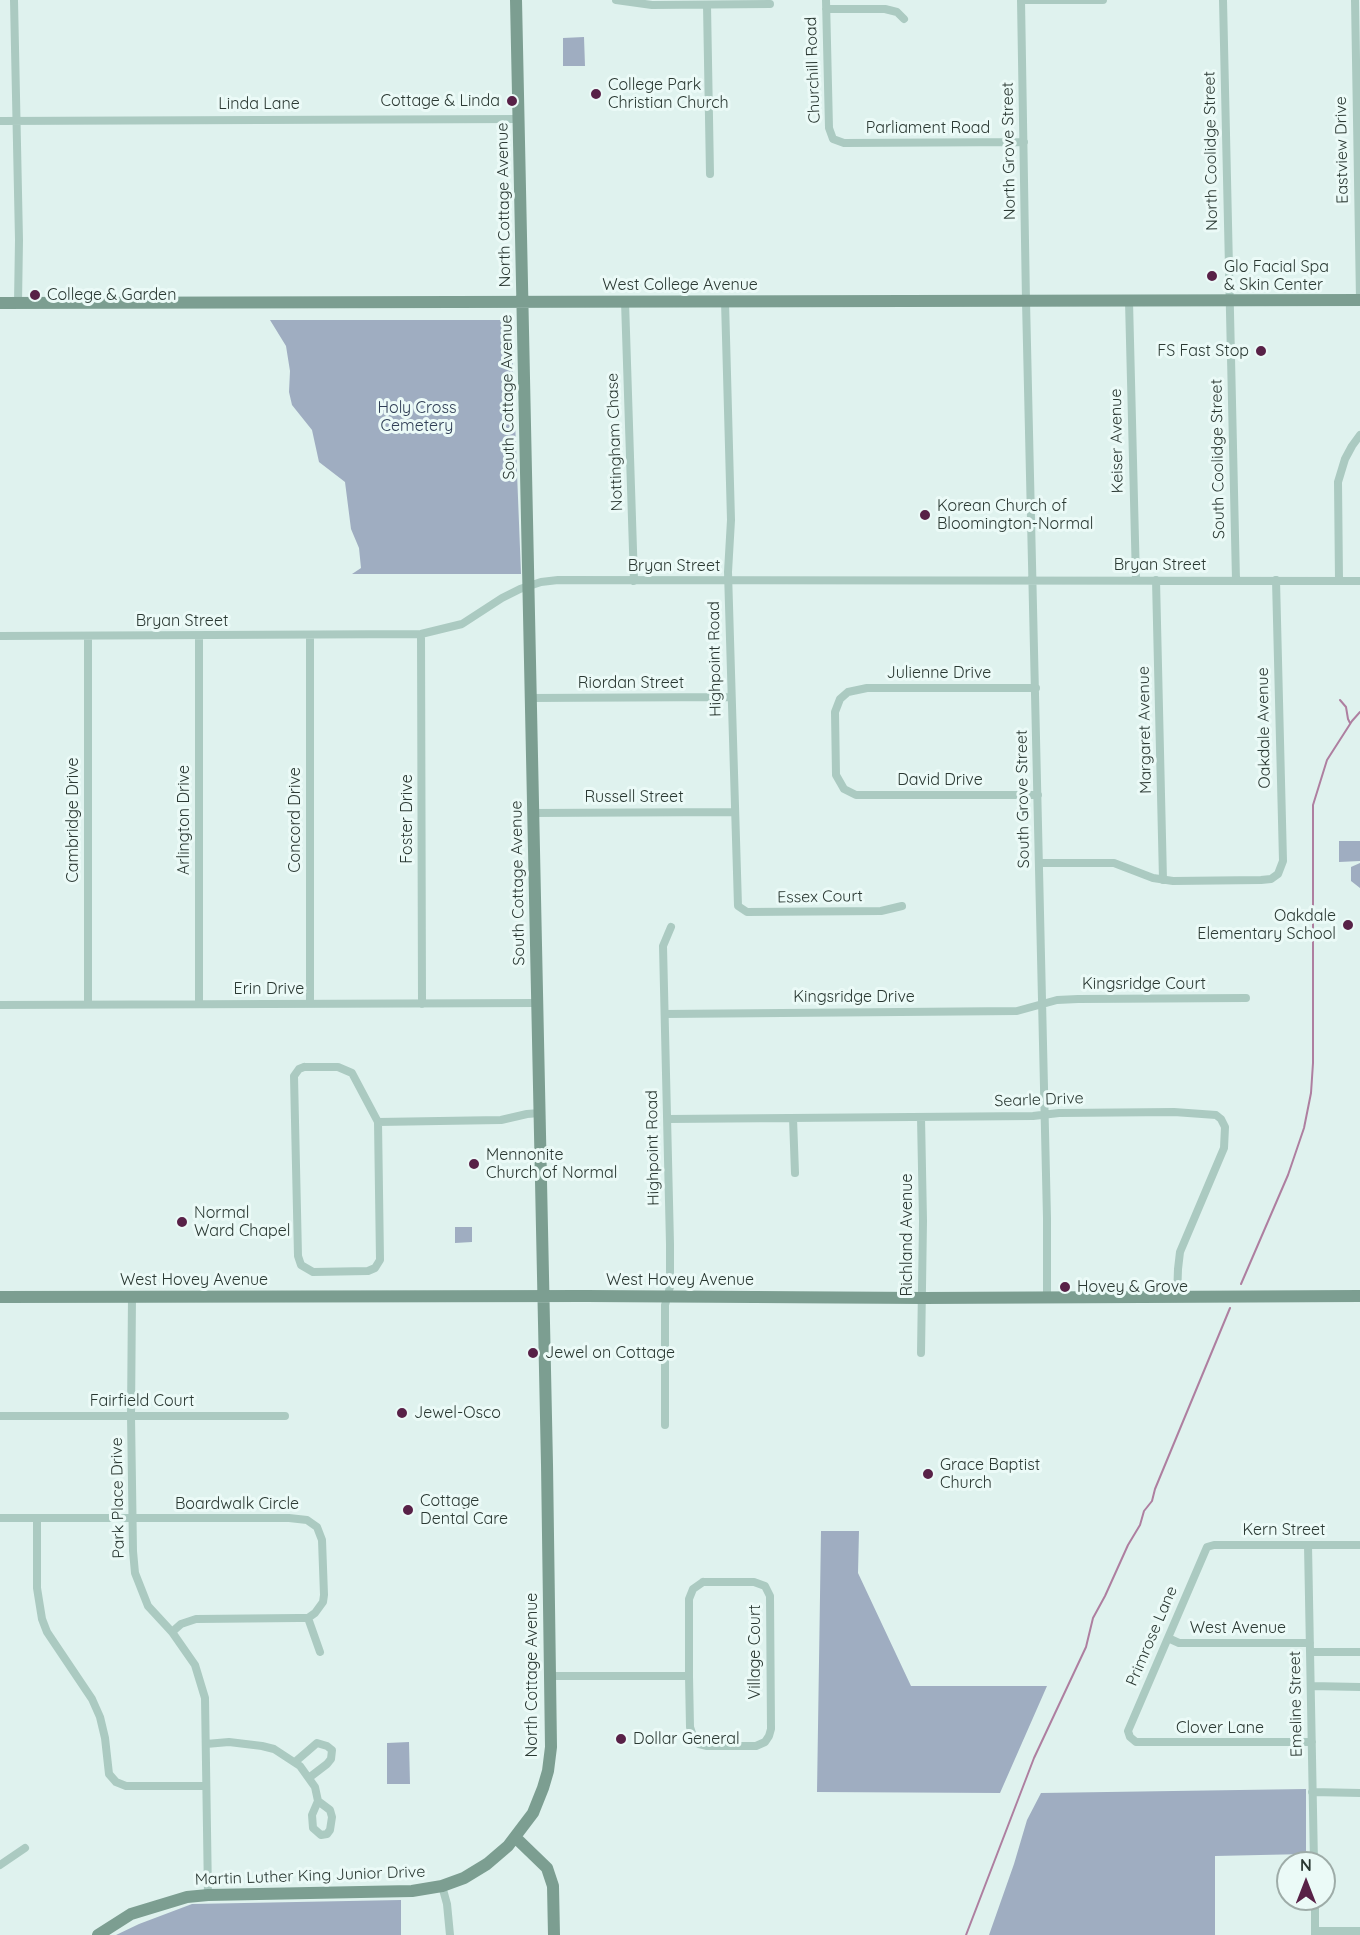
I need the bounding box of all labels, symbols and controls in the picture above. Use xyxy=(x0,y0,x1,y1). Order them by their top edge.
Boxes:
street label: Churchill Road xyxy=(802,16,824,124)
street label: North Coolidge Street xyxy=(1200,71,1222,231)
place label: College Park Christian Church xyxy=(608,75,729,113)
street label: North Grove Street xyxy=(998,82,1020,220)
marker: College Park Christian Church xyxy=(589,87,603,101)
place label: Cottage & Linda xyxy=(380,91,500,111)
street label: Linda Lane xyxy=(218,94,300,114)
marker: Cottage & Linda xyxy=(505,94,519,108)
street label: Eastview Drive xyxy=(1331,96,1353,204)
street label: Parliament Road xyxy=(866,118,990,138)
street label: North Cottage Avenue xyxy=(493,122,515,288)
place label: Glo Facial Spa & Skin Center xyxy=(1224,257,1329,295)
marker: Glo Facial Spa & Skin Center xyxy=(1205,269,1219,283)
street label: West College Avenue xyxy=(602,275,758,295)
place label: College & Garden xyxy=(47,285,176,305)
marker: College & Garden xyxy=(28,288,42,302)
street label: South Cottage Avenue xyxy=(497,314,519,480)
place label: FS Fast Stop xyxy=(1157,341,1249,361)
marker: FS Fast Stop xyxy=(1254,344,1268,358)
street label: Nottingham Chase xyxy=(603,373,627,511)
street label: South Coolidge Street xyxy=(1207,379,1229,539)
street label: Keiser Avenue xyxy=(1106,388,1128,494)
park label: Holy Cross Cemetery xyxy=(377,398,457,436)
place label: Korean Church of Bloomington-Normal xyxy=(937,496,1093,534)
marker: Korean Church of Bloomington-Normal xyxy=(918,508,932,522)
street label: Bryan Street xyxy=(1114,555,1206,575)
street label: Bryan Street xyxy=(628,556,720,576)
street label: Highpoint Road xyxy=(704,601,726,717)
street label: Bryan Street xyxy=(136,611,228,631)
street label: Julienne Drive xyxy=(887,663,991,683)
street label: Margaret Avenue xyxy=(1134,666,1156,794)
street label: Oakdale Avenue xyxy=(1253,667,1275,789)
street label: Riordan Street xyxy=(578,673,684,693)
street label: South Grove Street xyxy=(1012,730,1034,868)
street label: Cambridge Drive xyxy=(63,757,83,883)
street label: Arlington Drive xyxy=(174,765,194,875)
street label: Concord Drive xyxy=(285,767,305,873)
street label: David Drive xyxy=(897,770,983,790)
street label: Foster Drive xyxy=(397,774,417,864)
street label: Russell Street xyxy=(584,787,684,807)
street label: South Cottage Avenue xyxy=(507,800,529,966)
street label: Essex Court xyxy=(777,887,863,907)
place label: Oakdale Elementary School xyxy=(1197,906,1336,944)
marker: Oakdale Elementary School xyxy=(1341,918,1355,932)
street label: Kingsridge Court xyxy=(1082,974,1206,994)
street label: Erin Drive xyxy=(234,979,304,999)
street label: Kingsridge Drive xyxy=(793,987,915,1007)
street label: Searle Drive xyxy=(994,1089,1084,1111)
street label: Highpoint Road xyxy=(642,1090,664,1206)
place label: Mennonite Church of Normal xyxy=(486,1145,617,1183)
marker: Mennonite Church of Normal xyxy=(467,1157,481,1171)
street label: Richland Avenue xyxy=(897,1174,917,1296)
place label: Normal Ward Chapel xyxy=(194,1203,291,1241)
marker: Normal Ward Chapel xyxy=(175,1215,189,1229)
street label: West Hovey Avenue xyxy=(120,1270,268,1290)
street label: West Hovey Avenue xyxy=(606,1270,754,1290)
place label: Hovey & Grove xyxy=(1077,1277,1188,1297)
marker: Hovey & Grove xyxy=(1058,1280,1072,1294)
place label: Jewel on Cottage xyxy=(545,1343,675,1363)
marker: Jewel on Cottage xyxy=(526,1346,540,1360)
street label: Fairfield Court xyxy=(90,1391,194,1411)
place label: Jewel-Osco xyxy=(414,1403,501,1423)
marker: Jewel-Osco xyxy=(395,1406,409,1420)
street label: Park Place Drive xyxy=(107,1437,129,1559)
place label: Grace Baptist Church xyxy=(940,1455,1040,1493)
marker: Grace Baptist Church xyxy=(921,1467,935,1481)
place label: Cottage Dental Care xyxy=(420,1491,508,1529)
street label: Boardwalk Circle xyxy=(175,1494,299,1514)
marker: Cottage Dental Care xyxy=(401,1503,415,1517)
street label: Kern Street xyxy=(1242,1520,1326,1540)
street label: Primrose Lane xyxy=(1122,1583,1182,1689)
street label: North Cottage Avenue xyxy=(522,1593,542,1757)
street label: Village Court xyxy=(745,1605,765,1699)
street label: West Avenue xyxy=(1190,1618,1286,1638)
street label: Emeline Street xyxy=(1285,1651,1307,1757)
street label: Clover Lane xyxy=(1176,1718,1264,1738)
place label: Dollar General xyxy=(633,1729,740,1749)
marker: Dollar General xyxy=(614,1732,628,1746)
north arrow xyxy=(1276,1851,1336,1911)
text: N xyxy=(1300,1855,1312,1875)
street label: Martin Luther King Junior Drive xyxy=(194,1862,426,1890)

